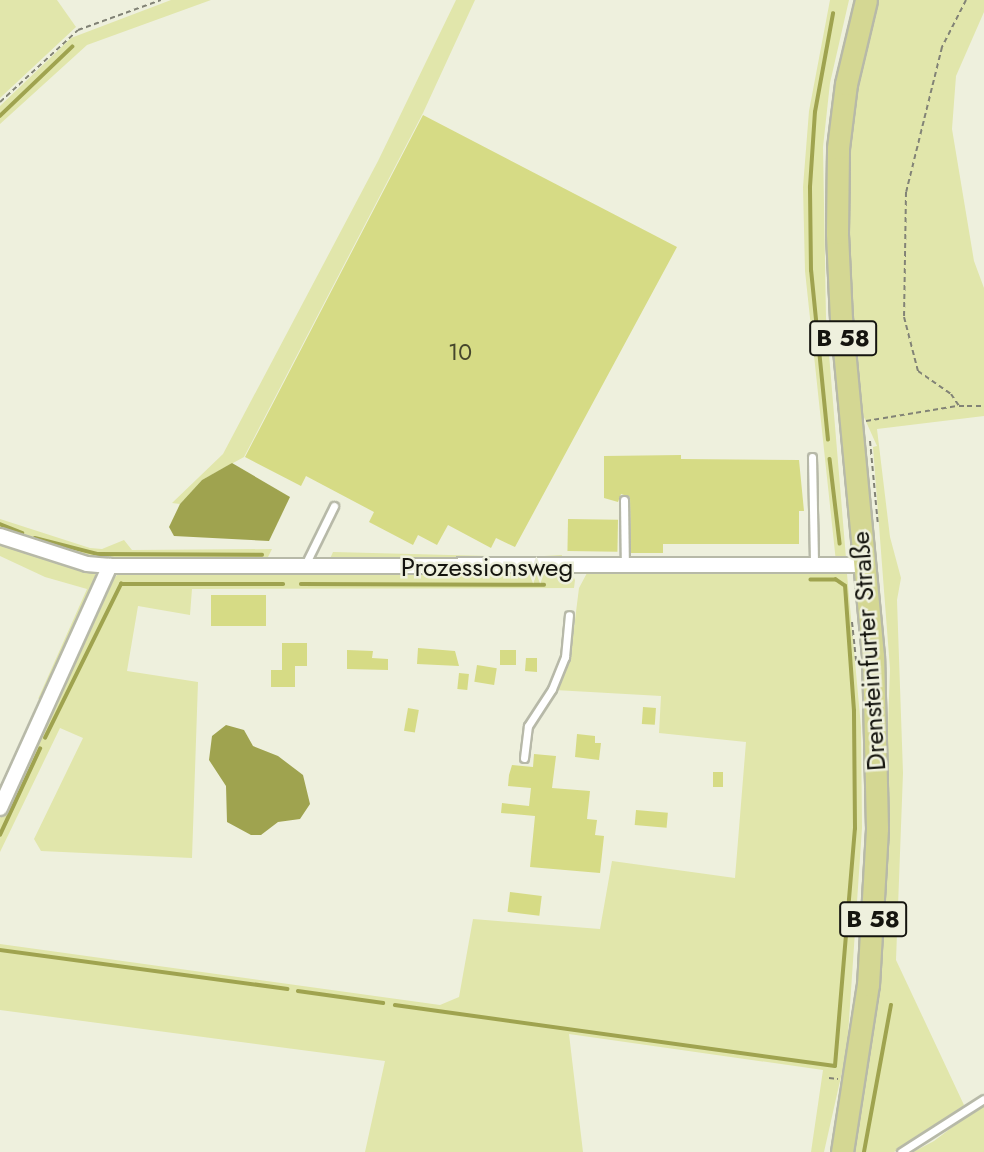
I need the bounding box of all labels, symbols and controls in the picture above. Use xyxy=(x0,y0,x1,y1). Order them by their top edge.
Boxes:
road number: B 58 xyxy=(808,318,878,358)
house number: 10 xyxy=(448,338,472,366)
street label: Drensteinfurter Straße xyxy=(845,530,893,772)
street label: Prozessionsweg xyxy=(401,552,573,584)
road number: B 58 xyxy=(838,898,908,939)

